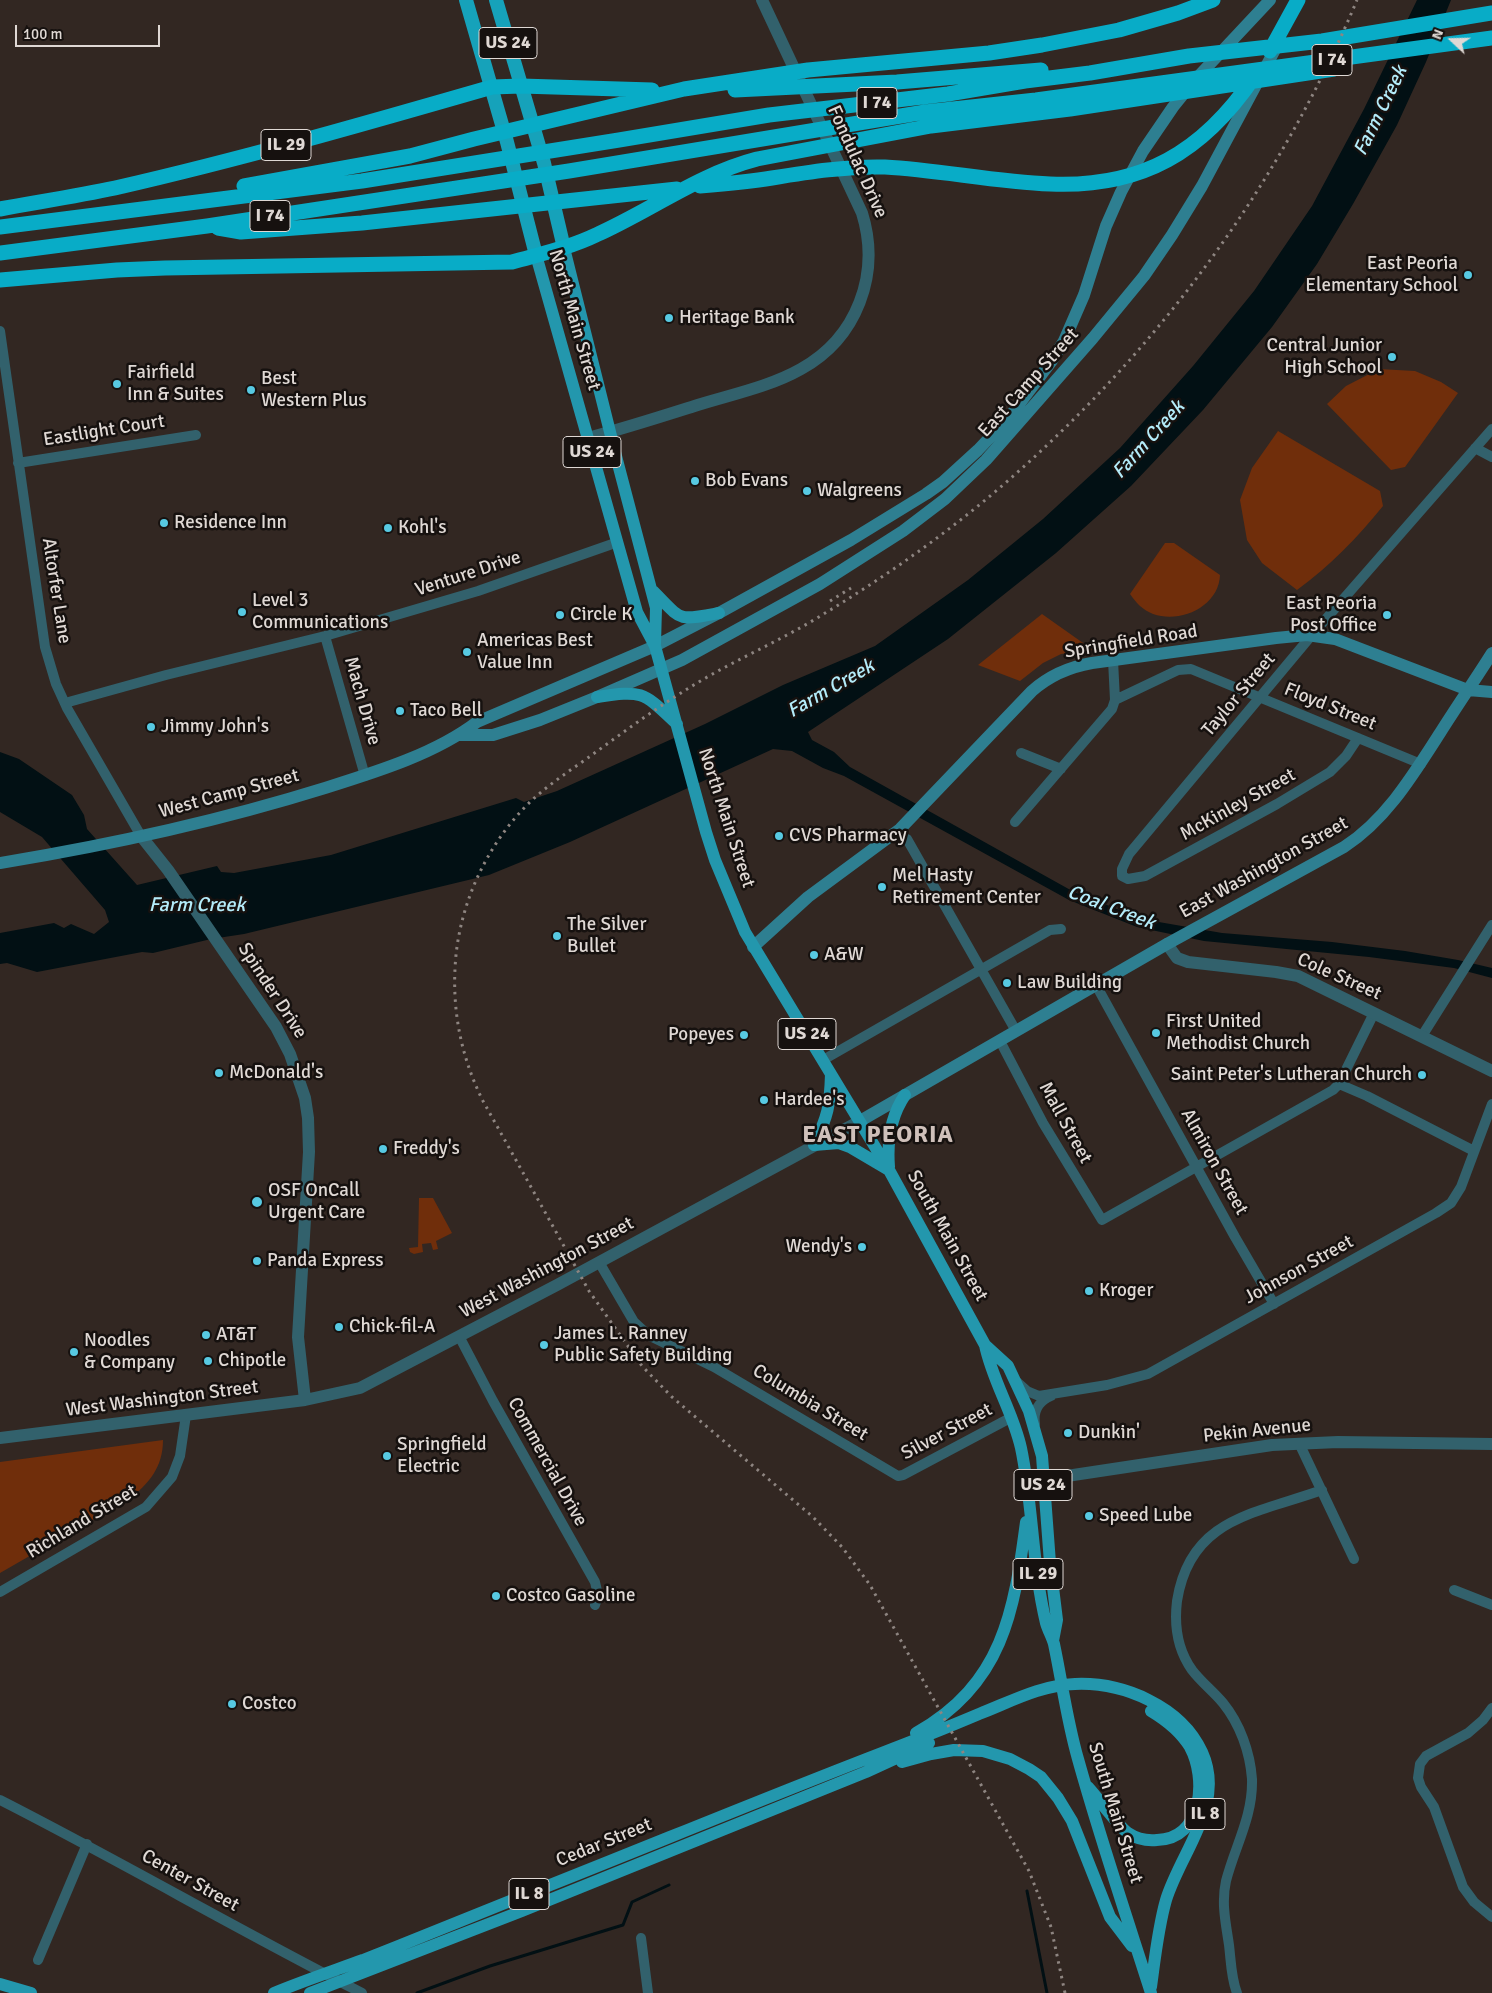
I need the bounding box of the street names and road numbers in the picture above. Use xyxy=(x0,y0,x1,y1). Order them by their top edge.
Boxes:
road number: US 24 xyxy=(479,28,537,58)
road number: I 74 xyxy=(1312,44,1352,76)
road number: I 74 xyxy=(857,88,897,119)
street label: Fondulac Drive xyxy=(822,102,892,222)
road number: IL 29 xyxy=(261,130,311,160)
road number: I 74 xyxy=(250,200,290,232)
street label: North Main Street xyxy=(543,247,605,393)
street label: East Camp Street xyxy=(974,324,1084,442)
street label: Eastlight Court xyxy=(42,410,166,452)
road number: US 24 xyxy=(563,437,621,468)
street label: Altorfer Lane xyxy=(36,537,76,645)
street label: Venture Drive xyxy=(412,546,524,602)
street label: Springfield Road xyxy=(1063,620,1199,664)
street label: Taylor Street xyxy=(1197,649,1281,741)
street label: Mach Drive xyxy=(339,654,385,748)
street label: Floyd Street xyxy=(1281,678,1379,736)
street label: North Main Street xyxy=(693,745,759,891)
street label: West Camp Street xyxy=(157,764,301,824)
street label: McKinley Street xyxy=(1176,764,1300,846)
street label: East Washington Street xyxy=(1176,812,1352,924)
street label: Spinder Drive xyxy=(233,939,311,1043)
street label: Cole Street xyxy=(1293,948,1385,1006)
road number: US 24 xyxy=(778,1019,836,1050)
street label: Mall Street xyxy=(1033,1078,1097,1168)
street label: Almiron Street xyxy=(1175,1105,1253,1219)
street label: South Main Street xyxy=(902,1167,992,1305)
street label: West Washington Street xyxy=(456,1212,638,1324)
street label: Johnson Street xyxy=(1240,1231,1358,1309)
street label: Columbia Street xyxy=(748,1360,872,1446)
street label: West Washington Street xyxy=(64,1376,260,1422)
street label: Commercial Drive xyxy=(502,1394,592,1530)
street label: Silver Street xyxy=(898,1399,996,1465)
street label: Pekin Avenue xyxy=(1202,1414,1312,1448)
road number: US 24 xyxy=(1014,1470,1072,1500)
street label: Richland Street xyxy=(22,1480,142,1564)
road number: IL 29 xyxy=(1013,1558,1063,1590)
street label: South Main Street xyxy=(1083,1740,1147,1886)
road number: IL 8 xyxy=(1185,1798,1225,1830)
street label: Cedar Street xyxy=(553,1813,655,1873)
street label: Center Street xyxy=(137,1845,243,1917)
road number: IL 8 xyxy=(509,1878,549,1910)

